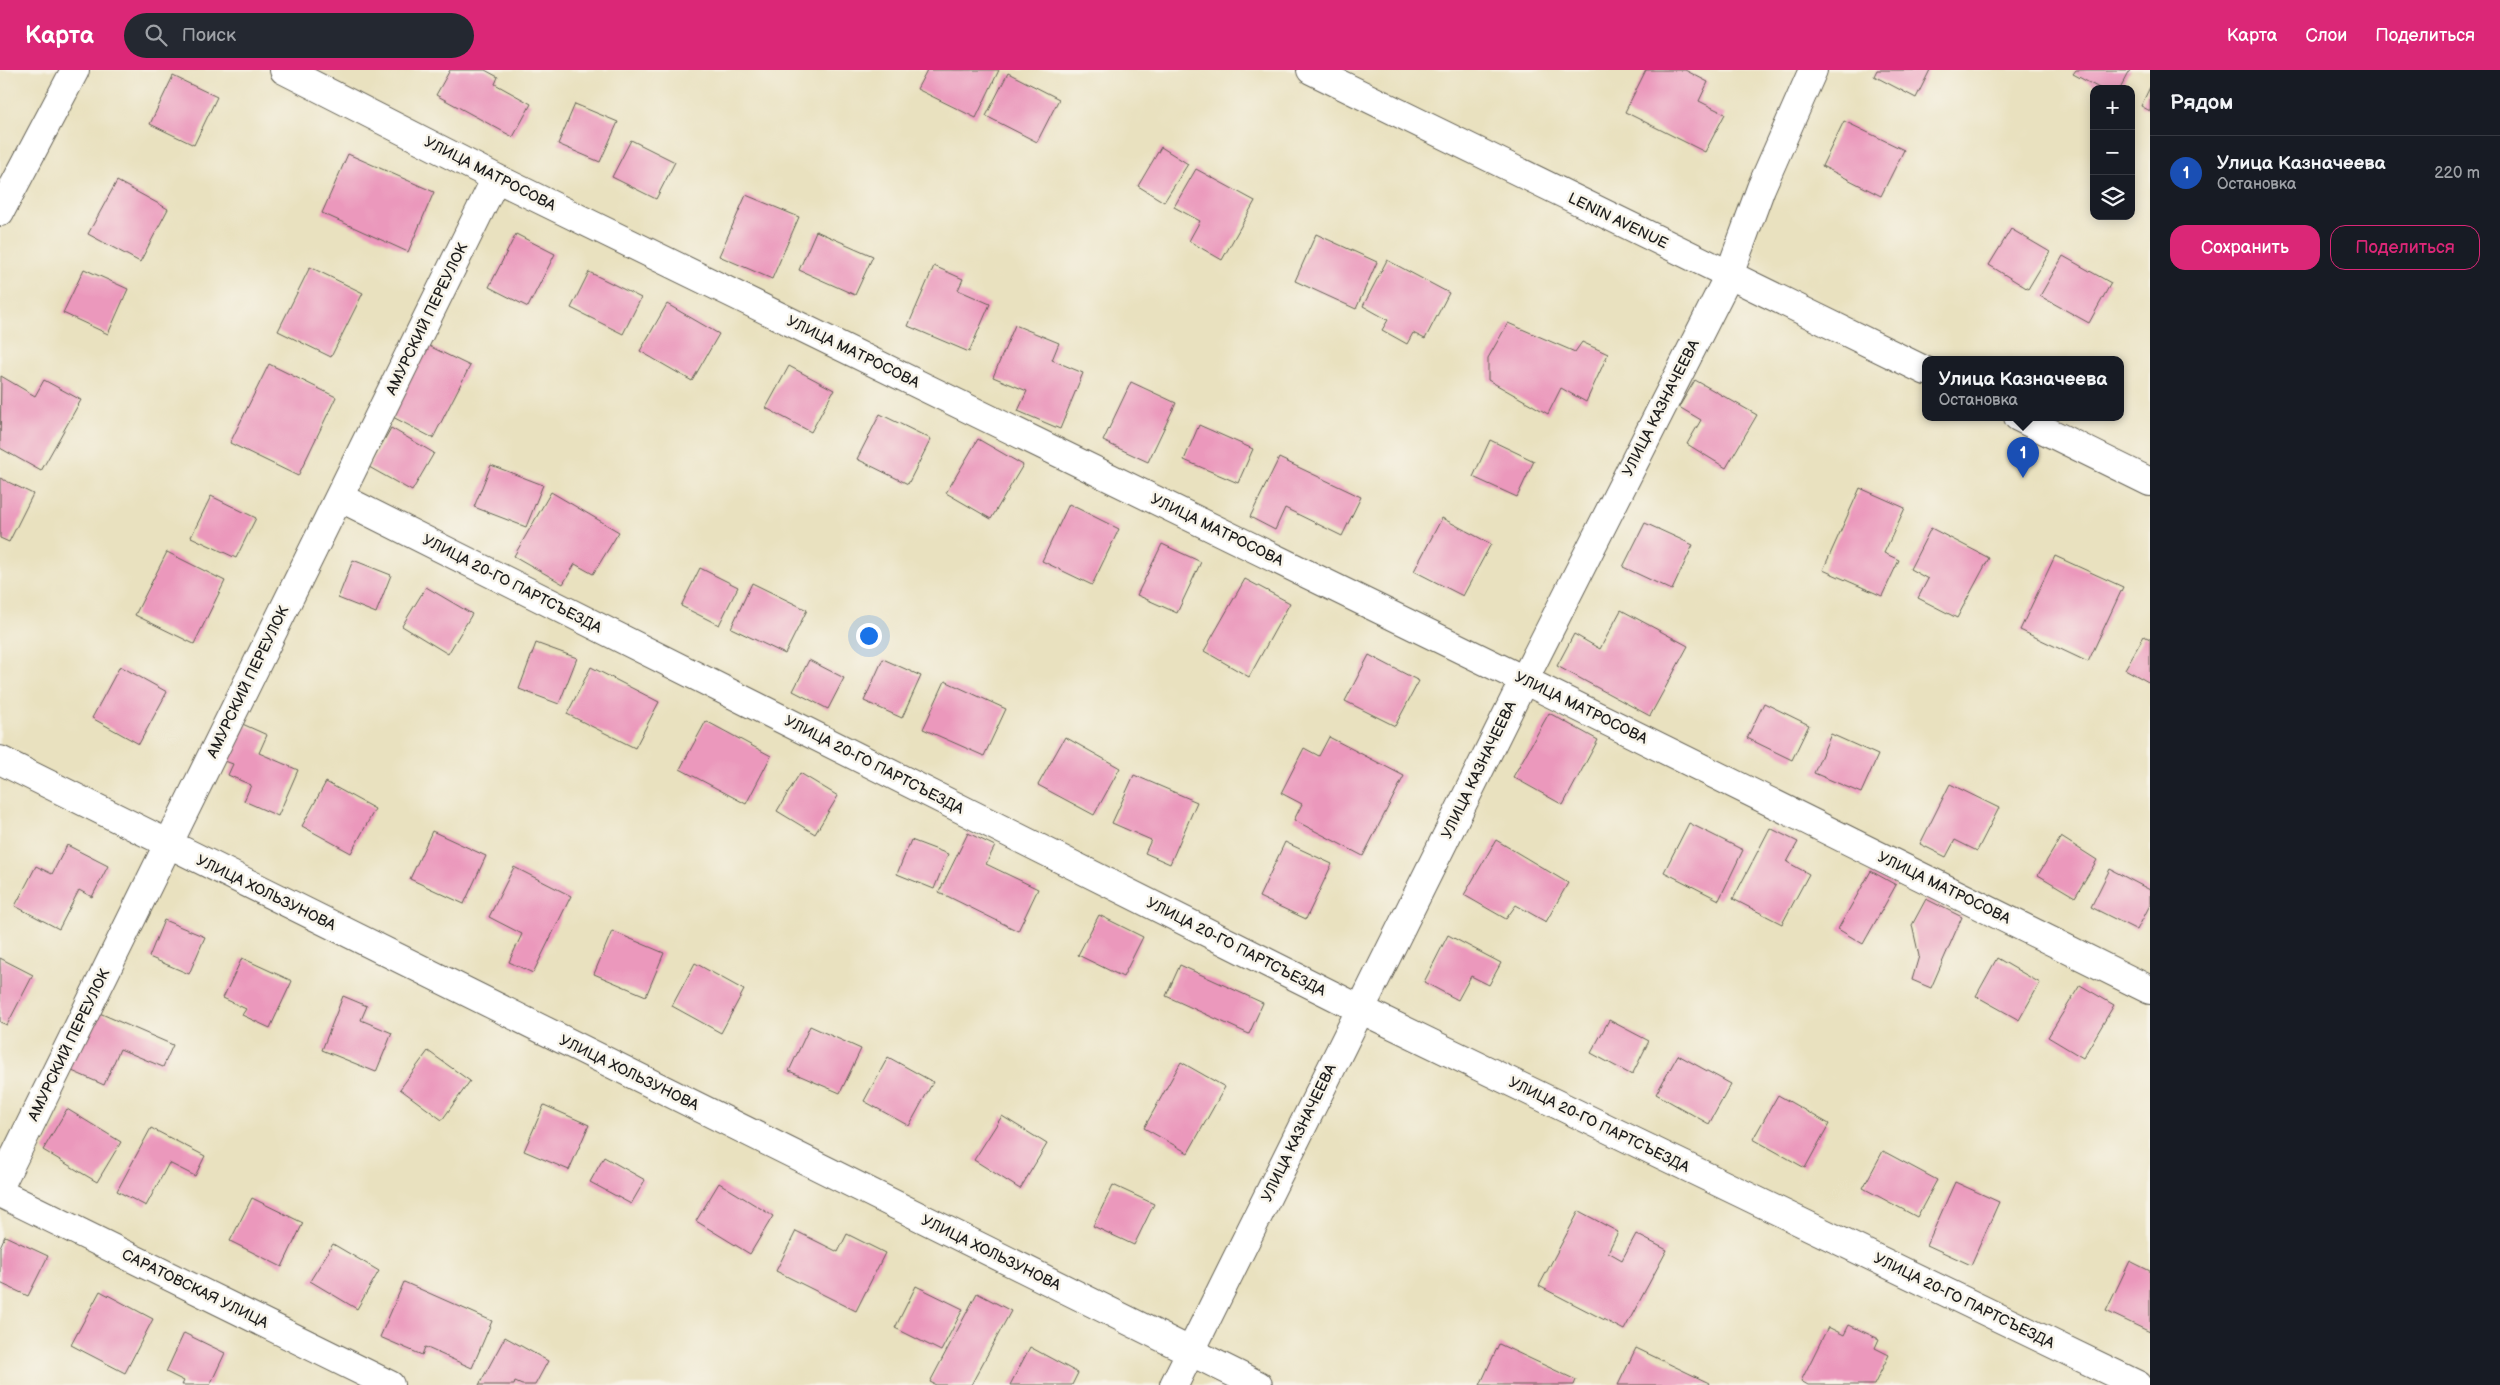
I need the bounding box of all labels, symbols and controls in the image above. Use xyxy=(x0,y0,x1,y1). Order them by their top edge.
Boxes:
search box xyxy=(124,13,474,58)
text: Карта xyxy=(25,21,94,50)
icon: search xyxy=(142,21,170,49)
text: Поиск xyxy=(182,24,236,47)
text: Карта xyxy=(2227,25,2277,46)
text: Слои xyxy=(2305,25,2347,46)
text: Поделиться xyxy=(2375,25,2475,46)
map controls xyxy=(2090,85,2135,220)
button: + xyxy=(2090,85,2135,130)
text: Рядом xyxy=(2170,90,2233,115)
button: − xyxy=(2090,130,2135,175)
street label: УЛИЦА МАТРОСОВА xyxy=(421,133,560,216)
text: Улица Казначеева xyxy=(2217,152,2386,175)
text: 1 xyxy=(2183,164,2189,183)
text: 220 m xyxy=(2434,164,2480,183)
button: layers xyxy=(2090,175,2135,220)
text: Остановка xyxy=(2217,175,2296,194)
street label: LENIN AVENUE xyxy=(1565,189,1671,253)
button: Сохранить xyxy=(2170,225,2320,270)
button: Поделиться xyxy=(2330,225,2480,270)
street label: АМУРСКИЙ ПЕРЕУЛОК xyxy=(381,240,472,399)
street label: УЛИЦА МАТРОСОВА xyxy=(784,312,923,393)
street label: УЛИЦА КАЗНАЧЕЕВА xyxy=(1618,336,1704,480)
popup xyxy=(1922,356,2124,421)
text: Улица Казначеева xyxy=(1939,368,2107,391)
text: Остановка xyxy=(1939,391,2018,410)
pin: 1 xyxy=(2007,437,2039,478)
street label: УЛИЦА МАТРОСОВА xyxy=(1148,490,1287,571)
street label: УЛИЦА 20-ГО ПАРТСЪЕЗДА xyxy=(419,530,606,638)
street label: АМУРСКИЙ ПЕРЕУЛОК xyxy=(202,603,293,762)
your location xyxy=(856,623,882,649)
street label: УЛИЦА МАТРОСОВА xyxy=(1512,668,1651,749)
street label: УЛИЦА КАЗНАЧЕЕВА xyxy=(1437,697,1521,842)
street label: УЛИЦА 20-ГО ПАРТСЪЕЗДА xyxy=(781,711,968,819)
street label: УЛИЦА МАТРОСОВА xyxy=(1875,848,2014,929)
street label: УЛИЦА ХОЛЬЗУНОВА xyxy=(193,851,340,935)
street label: УЛИЦА 20-ГО ПАРТСЪЕЗДА xyxy=(1143,893,1330,1001)
street label: АМУРСКИЙ ПЕРЕУЛОК xyxy=(23,966,114,1125)
street label: УЛИЦА ХОЛЬЗУНОВА xyxy=(556,1031,703,1115)
street label: УЛИЦА КАЗНАЧЕЕВА xyxy=(1257,1060,1341,1205)
street label: УЛИЦА 20-ГО ПАРТСЪЕЗДА xyxy=(1506,1073,1693,1177)
street label: УЛИЦА ХОЛЬЗУНОВА xyxy=(918,1211,1065,1295)
street label: САРАТОВСКАЯ УЛИЦА xyxy=(119,1245,272,1333)
street label: УЛИЦА 20-ГО ПАРТСЪЕЗДА xyxy=(1871,1249,2058,1353)

